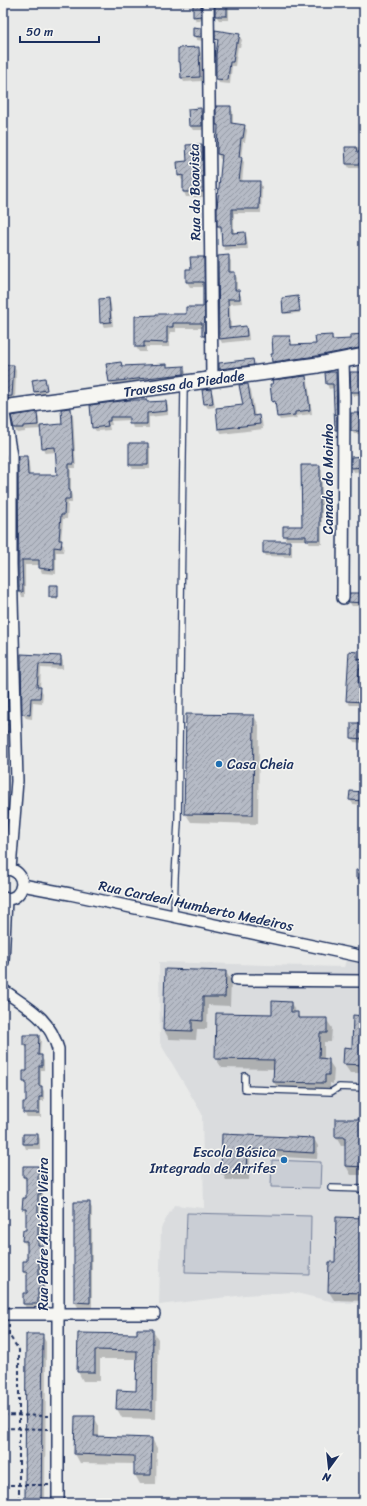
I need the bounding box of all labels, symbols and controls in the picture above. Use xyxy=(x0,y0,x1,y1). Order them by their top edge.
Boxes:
scale bar xyxy=(20,18,99,44)
text: 50 m xyxy=(26,21,53,43)
street label: Rua da Boavista xyxy=(182,143,208,241)
street label: Travessa da Piedade xyxy=(122,363,246,405)
street label: Canada do Moinho xyxy=(316,424,341,534)
place label: Casa Cheia xyxy=(227,752,295,777)
marker: Casa Cheia xyxy=(214,759,224,769)
street label: Rua Cardeal Humberto Medeiros xyxy=(96,873,296,939)
place label: Escola Básica Integrada de Arrifes xyxy=(149,1140,277,1181)
marker: Escola Básica Integrada de Arrifes xyxy=(279,1155,289,1165)
street label: Rua Padre António Vieira xyxy=(31,1157,56,1311)
north arrow xyxy=(309,1448,349,1488)
text: N xyxy=(320,1467,334,1488)

